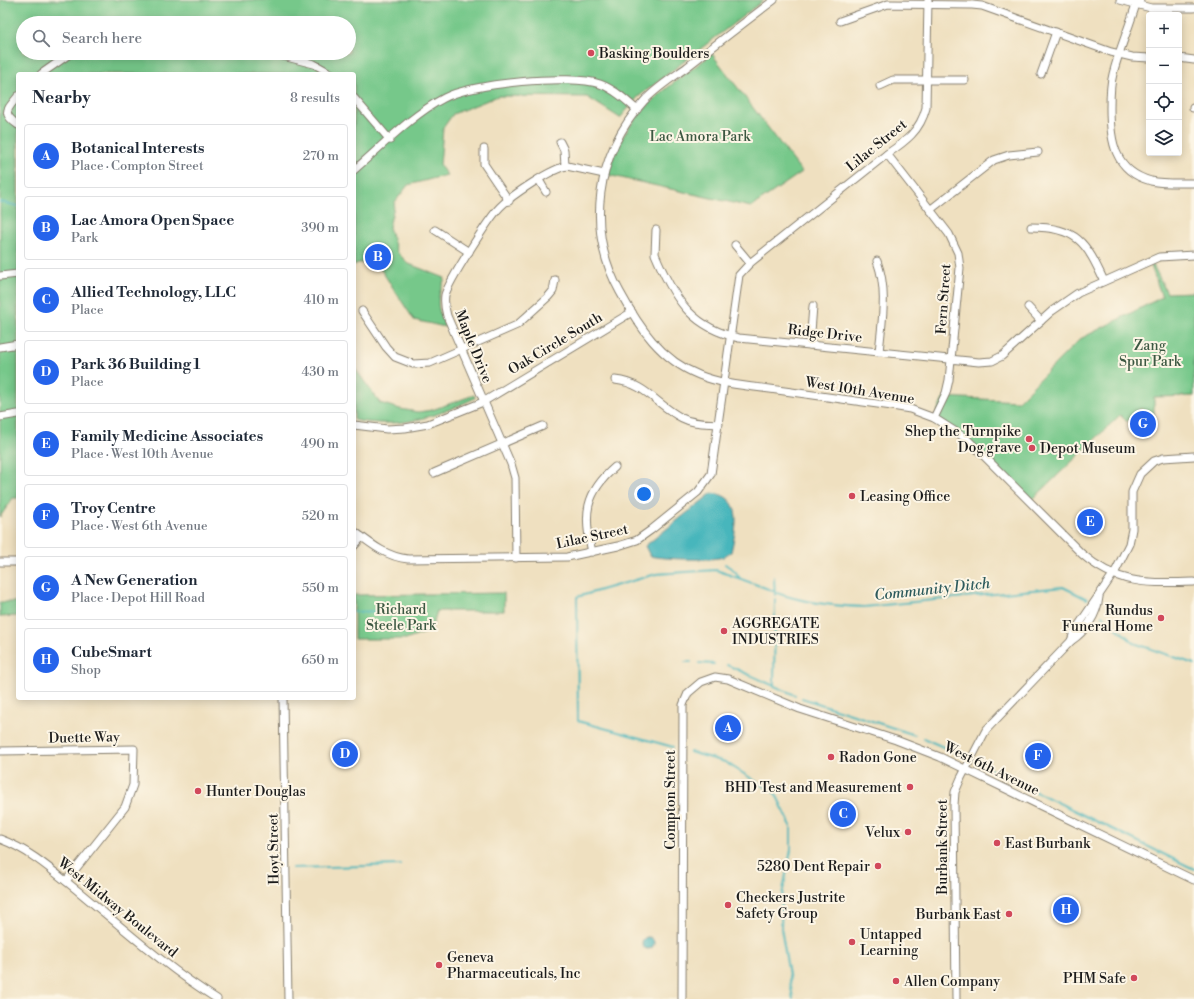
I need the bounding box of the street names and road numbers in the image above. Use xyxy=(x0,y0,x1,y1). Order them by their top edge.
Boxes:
street label: Lilac Street xyxy=(843,116,911,176)
street label: Fern Street xyxy=(933,263,955,335)
street label: Maple Drive xyxy=(450,307,496,386)
street label: Oak Circle South xyxy=(505,308,606,379)
street label: Ridge Drive xyxy=(787,321,863,347)
street label: West 10th Avenue xyxy=(803,373,916,409)
street label: Lilac Street xyxy=(555,521,630,553)
street label: Duette Way xyxy=(48,728,120,748)
street label: West 6th Avenue xyxy=(940,738,1042,800)
street label: Compton Street xyxy=(662,750,680,850)
street label: Burbank Street xyxy=(934,799,952,896)
street label: Hoyt Street xyxy=(264,813,284,885)
street label: West Midway Boulevard xyxy=(53,853,181,962)

